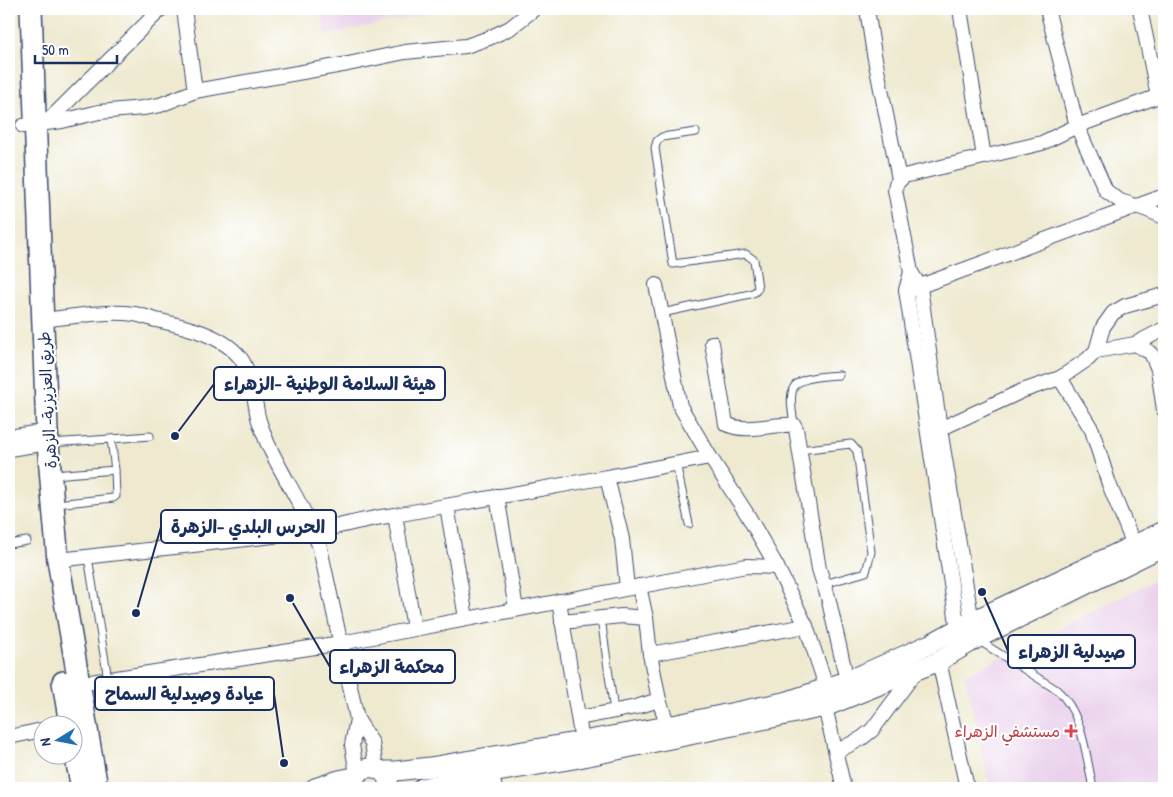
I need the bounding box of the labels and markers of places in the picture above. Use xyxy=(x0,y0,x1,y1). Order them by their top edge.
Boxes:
callout: هيئة السلامة الوطنية -الزهراء xyxy=(214,367,445,400)
callout: الحرس البلدي -الزهرة xyxy=(161,510,336,543)
callout: صيدلية الزهراء xyxy=(1008,635,1135,668)
callout: محكمة الزهراء xyxy=(330,650,455,683)
callout: عيادة وصيدلية السماح xyxy=(95,677,274,710)
place label: مستشفي الزهراء xyxy=(954,720,1060,746)
marker: مستشفي الزهراء xyxy=(1064,724,1078,738)

